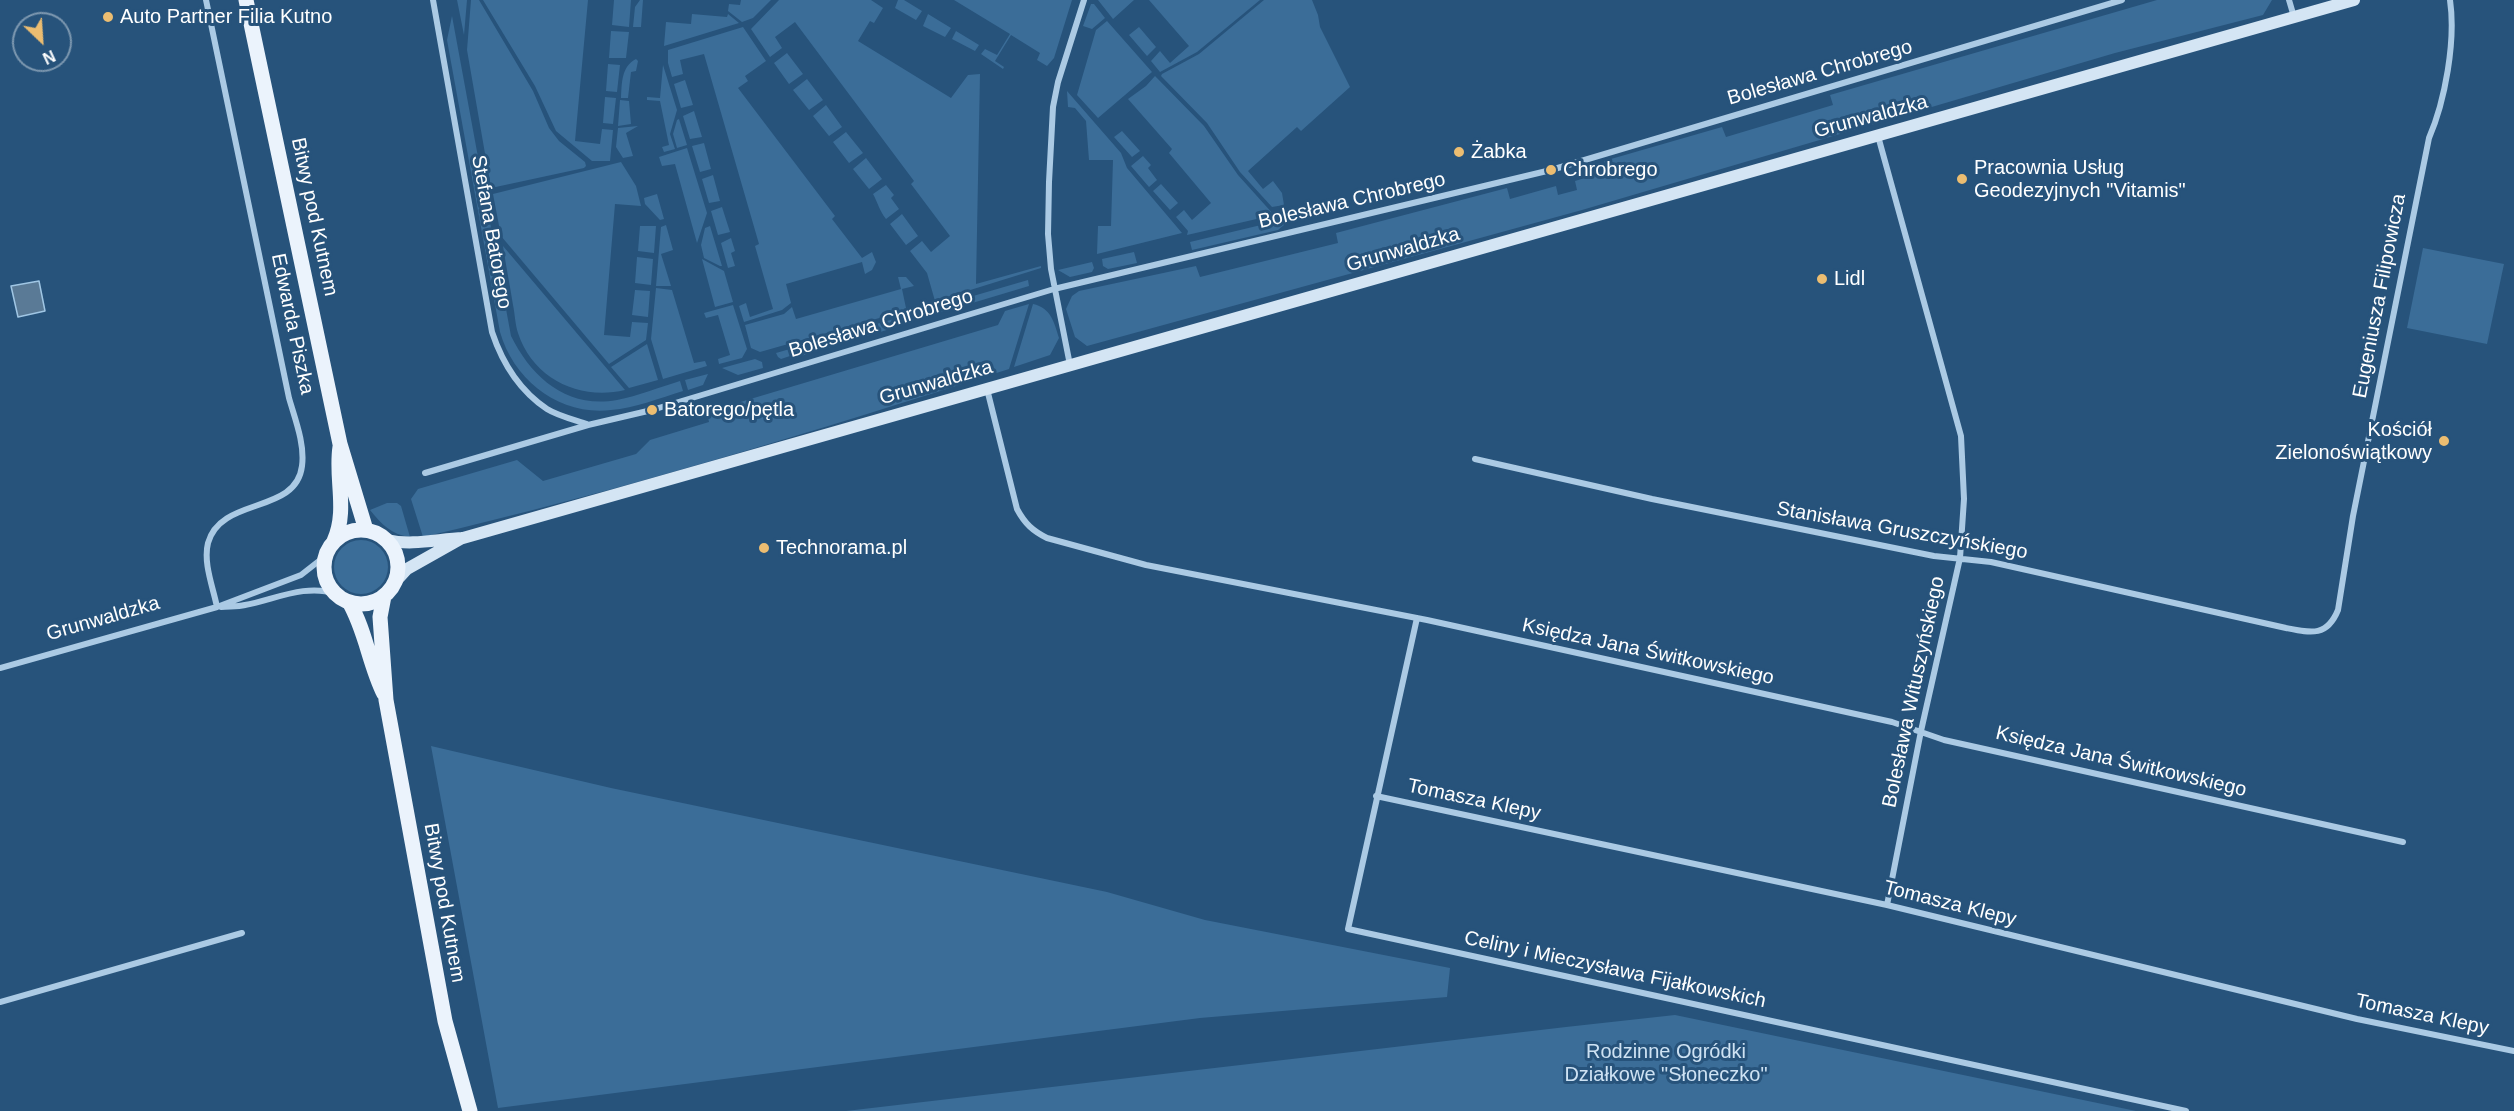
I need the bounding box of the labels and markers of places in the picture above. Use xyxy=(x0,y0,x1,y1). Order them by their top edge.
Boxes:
place label: Auto Partner Filia Kutno xyxy=(120,5,332,29)
marker: Auto Partner Filia Kutno xyxy=(101,10,115,24)
place label: Żabka xyxy=(1471,140,1527,164)
marker: Żabka xyxy=(1452,145,1466,159)
place label: Pracownia Usług Geodezyjnych "Vitamis" xyxy=(1974,156,2186,203)
place label: Chrobrego xyxy=(1563,158,1658,182)
marker: Chrobrego xyxy=(1544,163,1558,177)
marker: Pracownia Usług Geodezyjnych "Vitamis" xyxy=(1955,172,1969,186)
place label: Lidl xyxy=(1834,267,1865,291)
marker: Lidl xyxy=(1815,272,1829,286)
place label: Batorego/pętla xyxy=(664,398,794,422)
marker: Batorego/pętla xyxy=(645,403,659,417)
place label: Kościół Zielonoświątkowy xyxy=(2275,418,2432,465)
marker: Kościół Zielonoświątkowy xyxy=(2437,434,2451,448)
place label: Technorama.pl xyxy=(776,536,907,560)
marker: Technorama.pl xyxy=(757,541,771,555)

